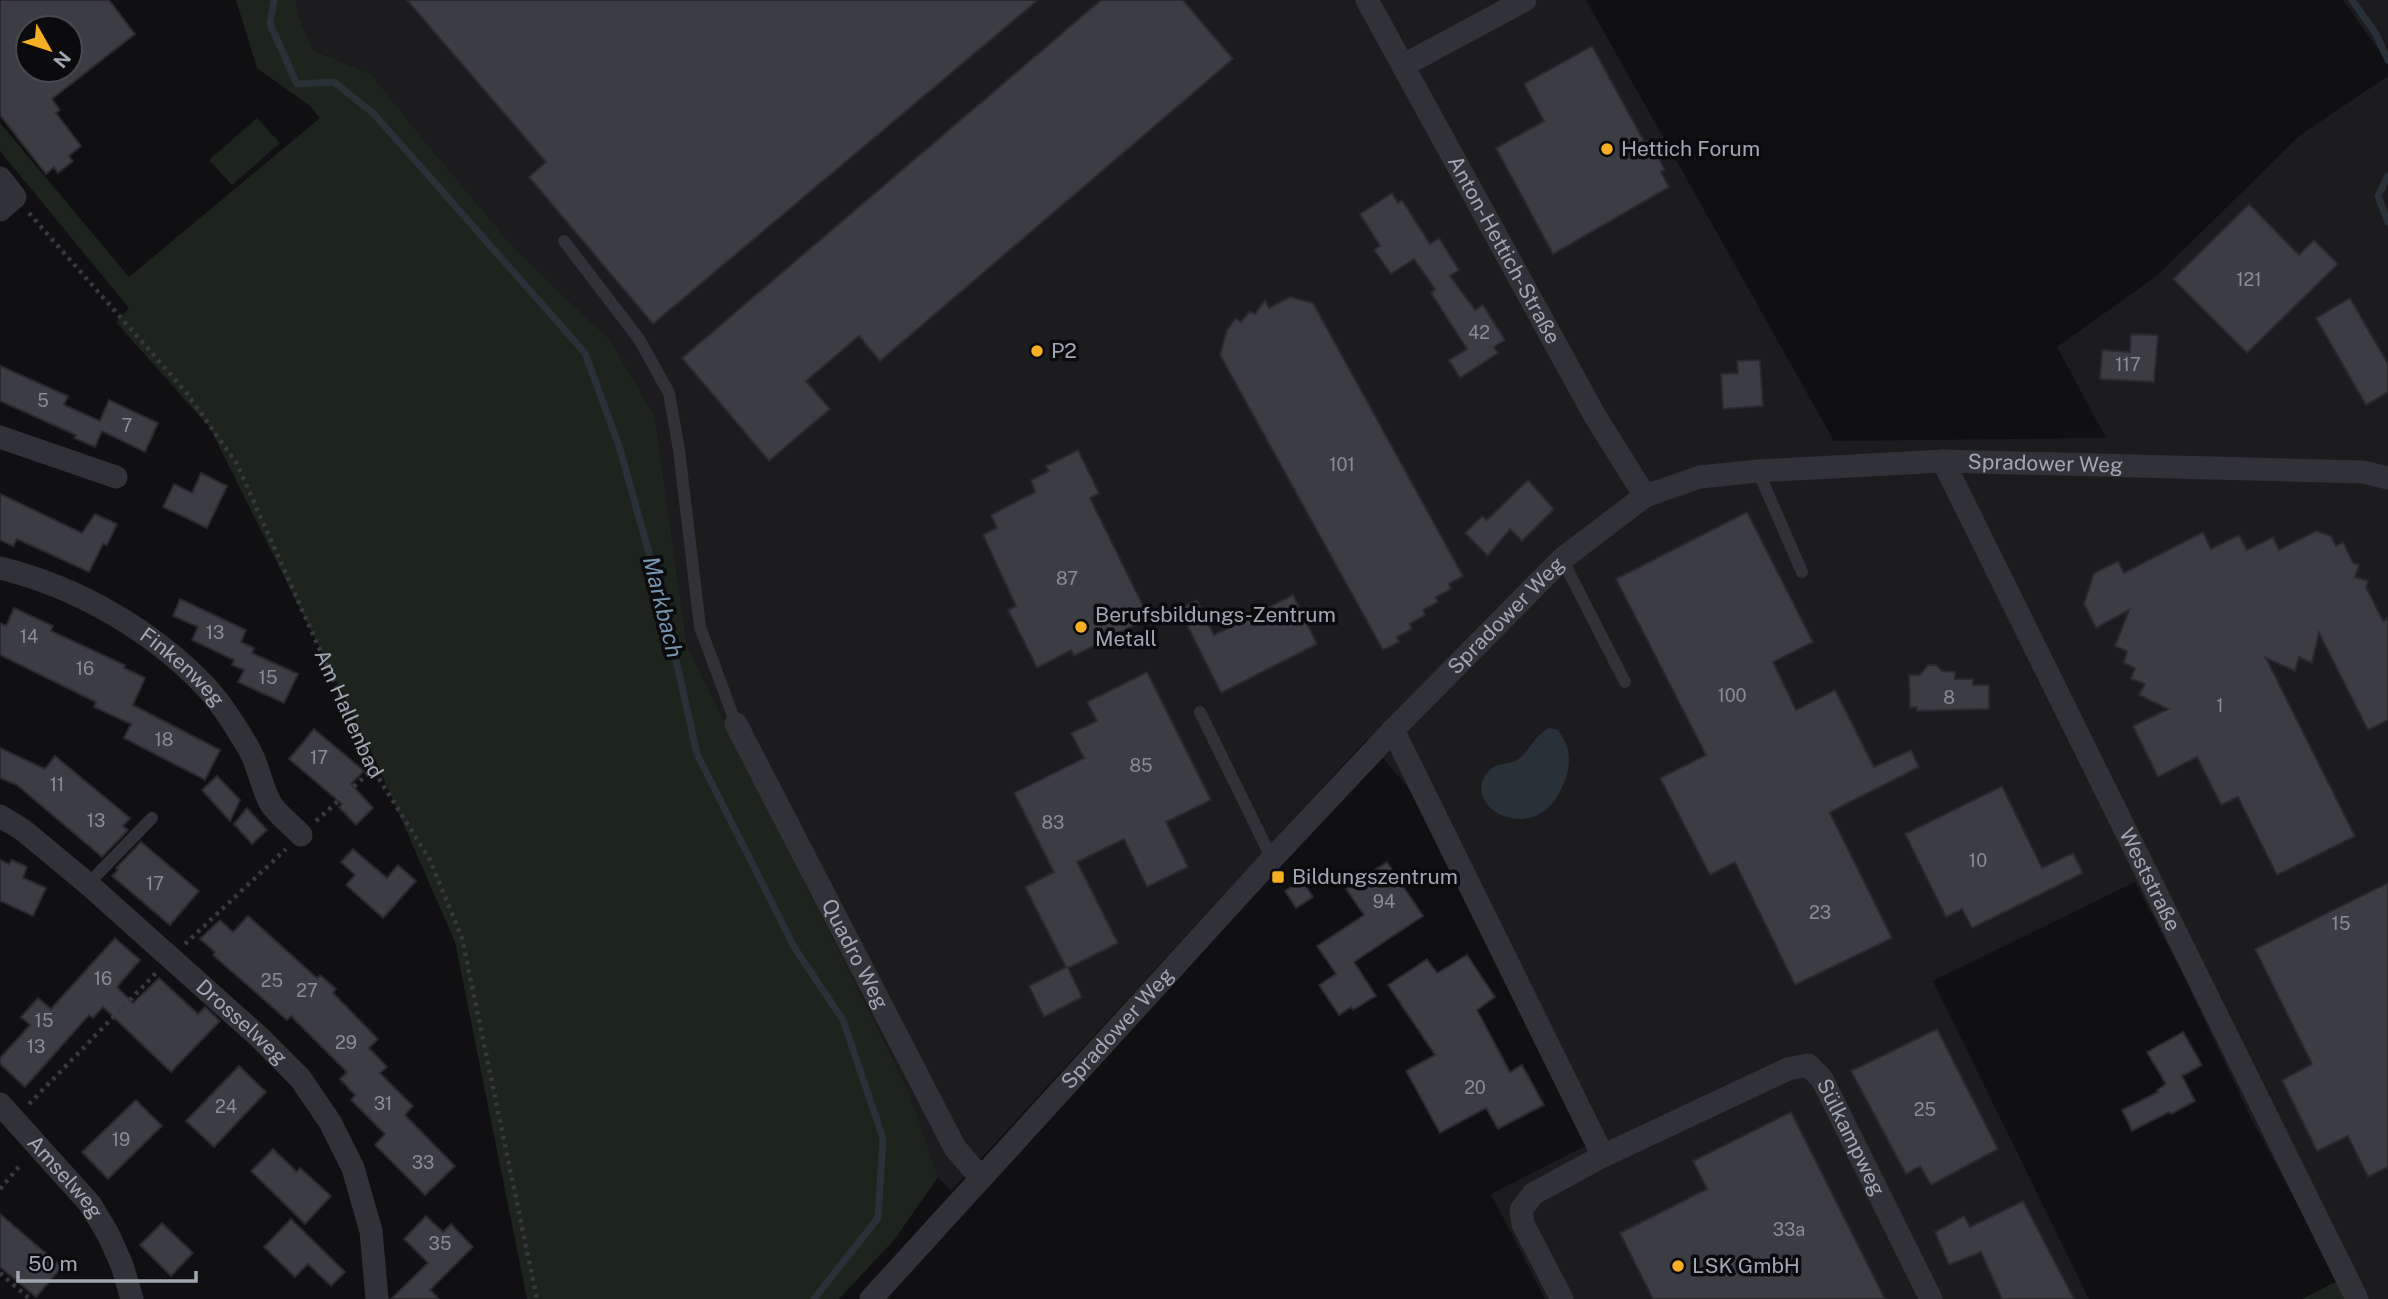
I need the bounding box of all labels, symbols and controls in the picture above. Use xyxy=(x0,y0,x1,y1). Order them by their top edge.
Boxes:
north arrow xyxy=(14,14,84,84)
text: N xyxy=(49,47,75,72)
place label: Hettich Forum xyxy=(1621,136,1760,161)
marker: Hettich Forum xyxy=(1599,141,1615,157)
street label: Anton-Hettich-Straße xyxy=(1443,151,1566,348)
house number: 121 xyxy=(2236,269,2262,290)
house number: 42 xyxy=(1468,322,1490,343)
place label: P2 xyxy=(1051,338,1077,363)
marker: P2 xyxy=(1029,343,1045,359)
house number: 117 xyxy=(2115,354,2141,375)
house number: 5 xyxy=(37,390,49,411)
house number: 7 xyxy=(122,415,132,436)
street label: Spradower Weg xyxy=(1967,449,2123,478)
house number: 101 xyxy=(1329,454,1355,475)
street label: Spradower Weg xyxy=(1442,551,1569,679)
water label: Markbach xyxy=(638,554,689,660)
house number: 87 xyxy=(1056,568,1078,589)
place label: Berufsbildungs-Zentrum Metall xyxy=(1095,602,1336,651)
marker: Berufsbildungs-Zentrum Metall xyxy=(1073,619,1089,635)
street label: Finkenweg xyxy=(135,622,230,711)
house number: 13 xyxy=(206,622,224,643)
house number: 14 xyxy=(20,626,38,647)
street label: Am Hallenbad xyxy=(309,645,389,783)
house number: 16 xyxy=(76,658,94,679)
house number: 15 xyxy=(259,667,277,688)
house number: 100 xyxy=(1717,685,1747,706)
house number: 8 xyxy=(1943,687,1955,708)
house number: 1 xyxy=(2216,695,2224,716)
house number: 18 xyxy=(155,729,173,750)
house number: 17 xyxy=(310,747,328,768)
house number: 85 xyxy=(1129,755,1153,776)
house number: 11 xyxy=(50,774,64,795)
house number: 13 xyxy=(87,810,105,831)
house number: 83 xyxy=(1042,812,1064,833)
street label: Weststraße xyxy=(2114,824,2186,935)
house number: 10 xyxy=(1969,850,1987,871)
place label: Bildungszentrum xyxy=(1292,864,1458,889)
marker: Bildungszentrum xyxy=(1270,869,1286,885)
house number: 17 xyxy=(146,873,164,894)
house number: 94 xyxy=(1373,891,1395,912)
street label: Quadro Weg xyxy=(817,895,894,1013)
house number: 23 xyxy=(1809,902,1831,923)
house number: 15 xyxy=(2332,913,2350,934)
street label: Spradower Weg xyxy=(1056,962,1179,1094)
house number: 16 xyxy=(94,968,112,989)
house number: 25 xyxy=(261,970,283,991)
street label: Drosselweg xyxy=(191,974,293,1070)
house number: 27 xyxy=(296,980,318,1001)
house number: 15 xyxy=(35,1010,53,1031)
house number: 29 xyxy=(335,1032,357,1053)
house number: 13 xyxy=(27,1036,45,1057)
street label: Sülkampweg xyxy=(1812,1074,1891,1200)
house number: 20 xyxy=(1464,1077,1486,1098)
house number: 31 xyxy=(374,1093,392,1114)
house number: 24 xyxy=(215,1096,237,1117)
house number: 25 xyxy=(1914,1099,1936,1120)
house number: 19 xyxy=(112,1129,130,1150)
street label: Amselweg xyxy=(22,1130,109,1223)
house number: 33 xyxy=(412,1152,434,1173)
house number: 33a xyxy=(1773,1219,1805,1240)
house number: 35 xyxy=(429,1233,451,1254)
scale bar xyxy=(18,1240,196,1284)
text: 50 m xyxy=(28,1251,78,1276)
place label: LSK GmbH xyxy=(1692,1253,1800,1278)
marker: LSK GmbH xyxy=(1670,1258,1686,1274)

